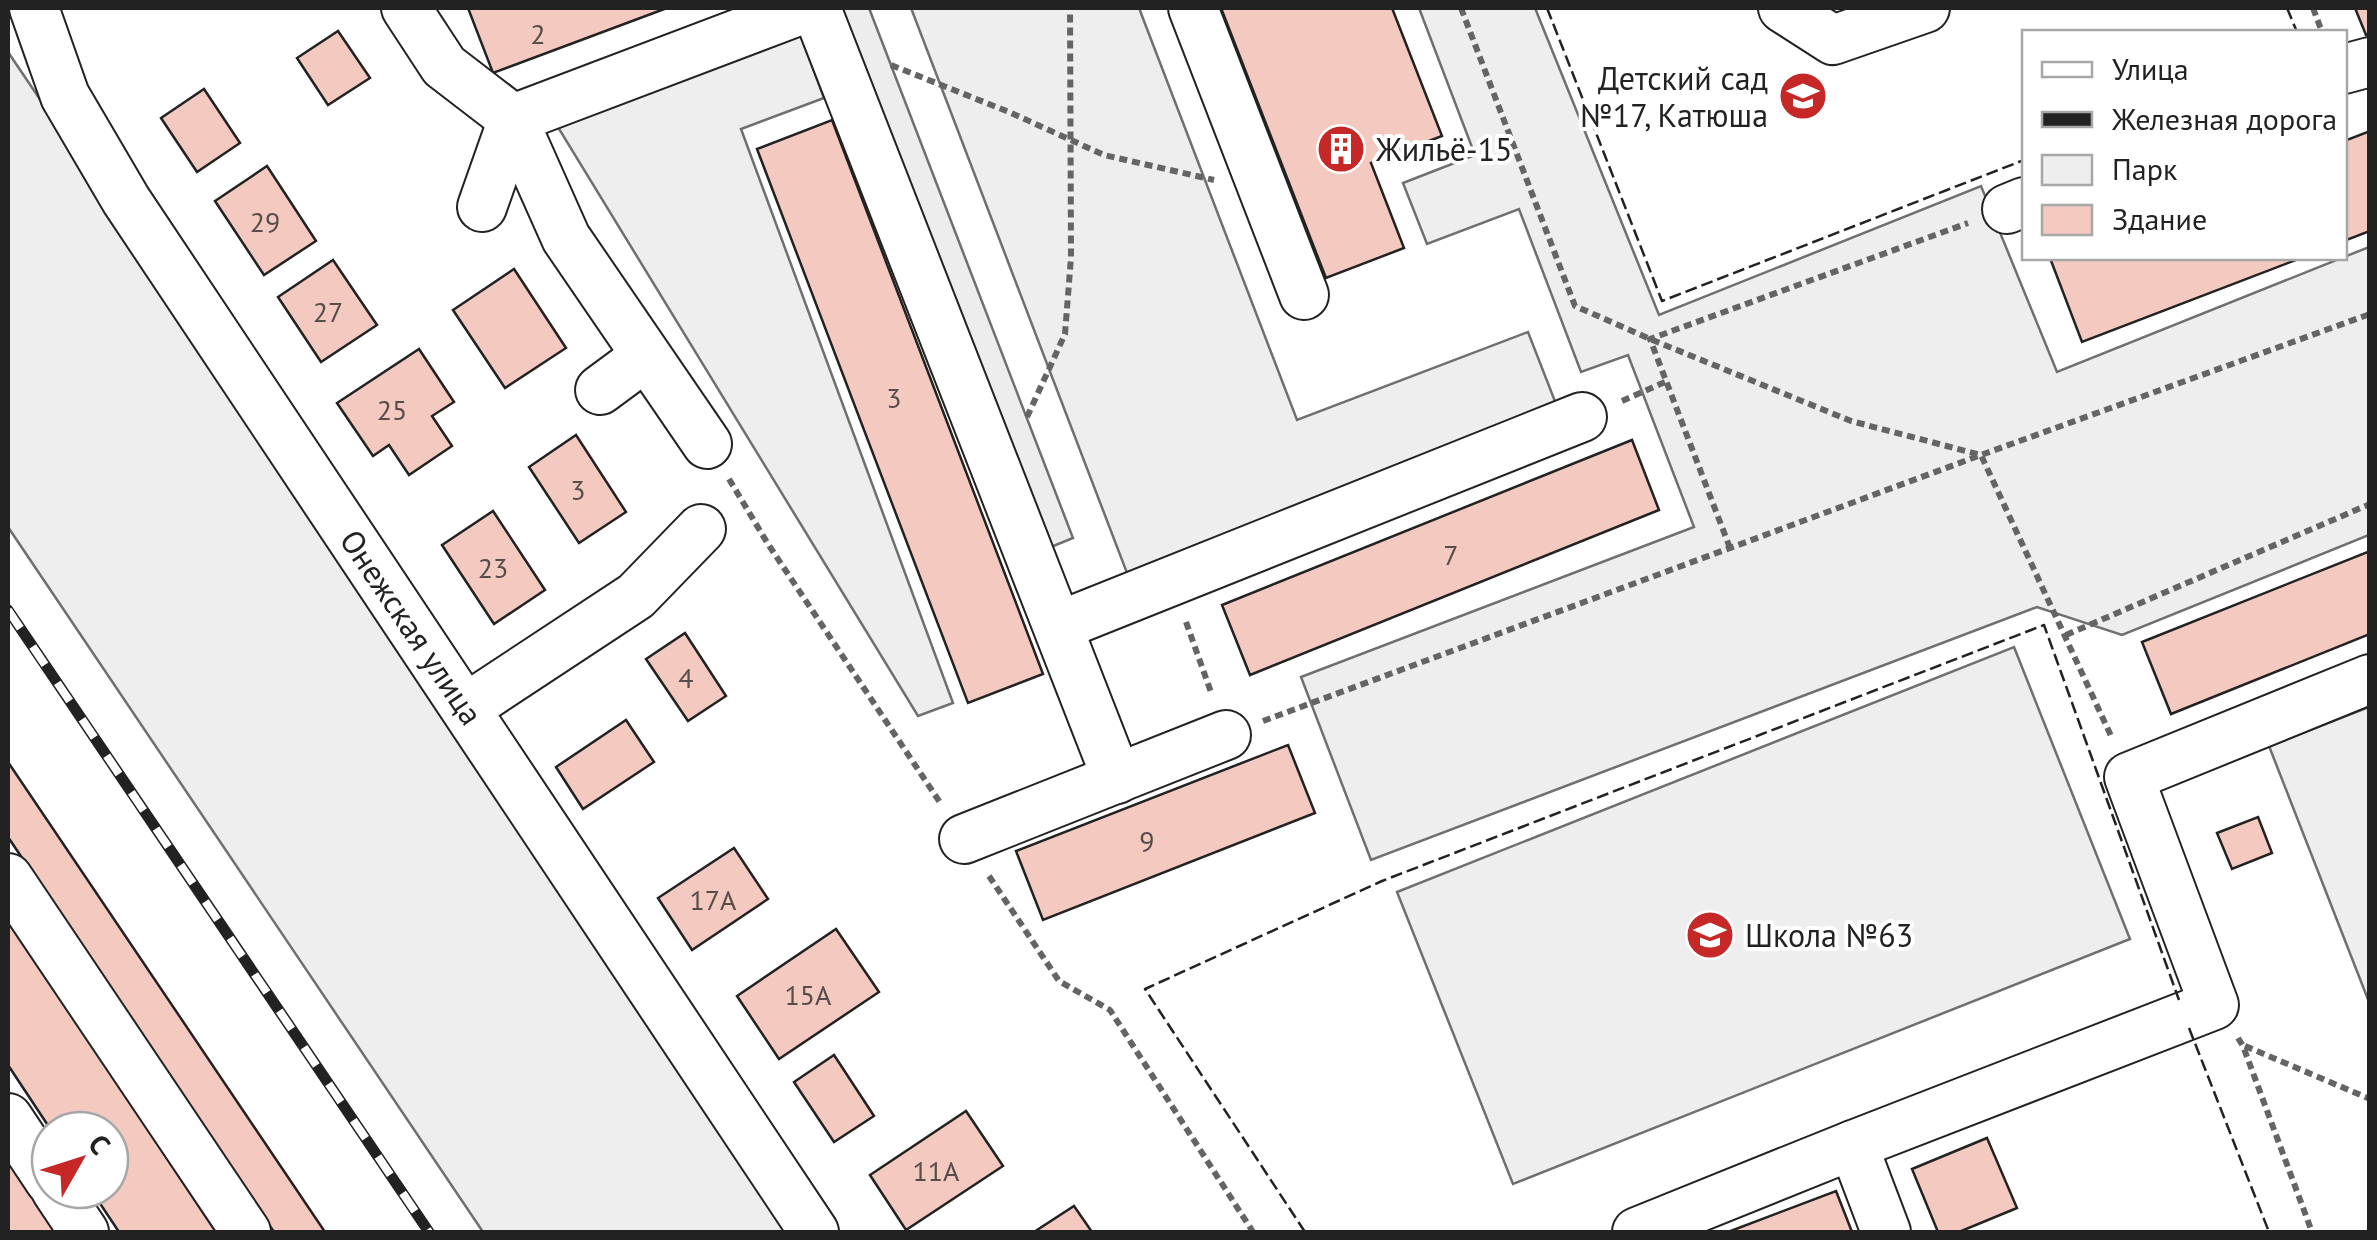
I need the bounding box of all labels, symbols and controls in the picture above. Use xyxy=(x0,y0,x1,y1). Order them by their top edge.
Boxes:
house number: 2 xyxy=(530,15,546,52)
legend xyxy=(2022,30,2347,260)
text: Улица xyxy=(2112,49,2189,88)
place label: Детский сад №17, Катюша xyxy=(1580,57,1768,136)
school or university icon: Детский сад №17, Катюша xyxy=(1777,70,1829,122)
text: Железная дорога xyxy=(2111,99,2337,138)
building icon: Жильё-15 xyxy=(1315,123,1367,175)
place label: Жильё-15 xyxy=(1375,128,1513,170)
text: Парк xyxy=(2112,149,2178,188)
text: Здание xyxy=(2112,199,2207,238)
house number: 29 xyxy=(250,203,280,240)
house number: 27 xyxy=(313,293,343,330)
house number: 3 xyxy=(886,379,902,416)
house number: 25 xyxy=(377,391,407,428)
house number: 3 xyxy=(570,471,586,508)
street label: Онежская улица xyxy=(331,521,493,733)
house number: 7 xyxy=(1443,536,1459,573)
house number: 23 xyxy=(478,549,508,586)
house number: 4 xyxy=(678,659,694,696)
house number: 9 xyxy=(1139,822,1155,859)
house number: 17А xyxy=(690,881,737,918)
school or university icon: Школа №63 xyxy=(1684,909,1736,961)
place label: Школа №63 xyxy=(1745,914,1913,956)
house number: 15А xyxy=(785,976,832,1013)
north arrow xyxy=(30,1110,130,1210)
text: С xyxy=(81,1126,119,1162)
house number: 11А xyxy=(913,1152,960,1189)

